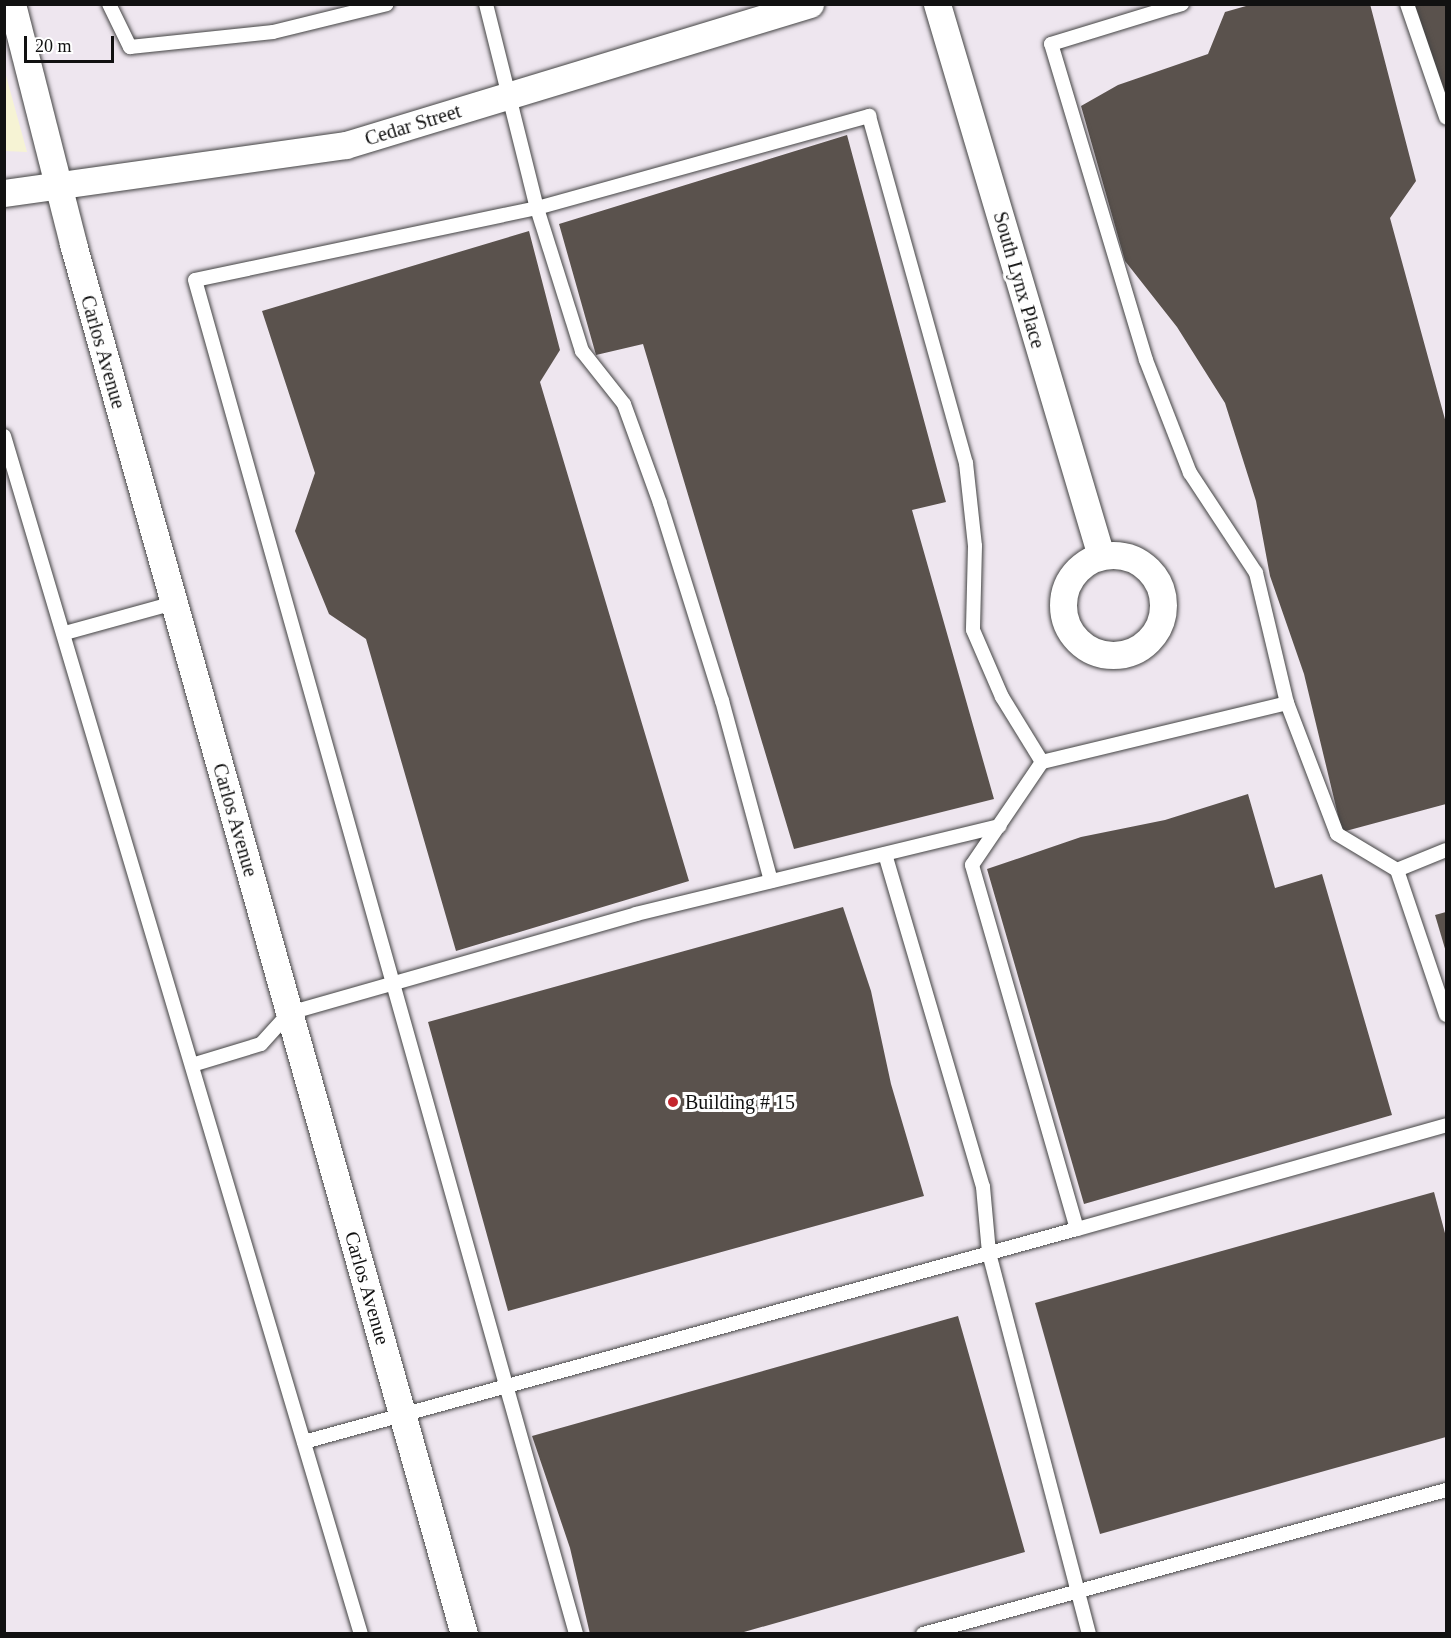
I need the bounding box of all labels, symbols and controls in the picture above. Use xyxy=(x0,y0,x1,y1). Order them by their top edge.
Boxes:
scale bar xyxy=(27,24,117,62)
text: 20 m xyxy=(35,36,72,56)
street label: Cedar Street xyxy=(362,99,464,151)
street label: South Lynx Place xyxy=(988,209,1050,351)
street label: Carlos Avenue xyxy=(75,292,131,412)
street label: Carlos Avenue xyxy=(207,760,263,880)
place label: Building # 15 xyxy=(685,1090,795,1114)
marker: Building # 15 xyxy=(666,1095,680,1109)
street label: Carlos Avenue xyxy=(339,1228,395,1348)

